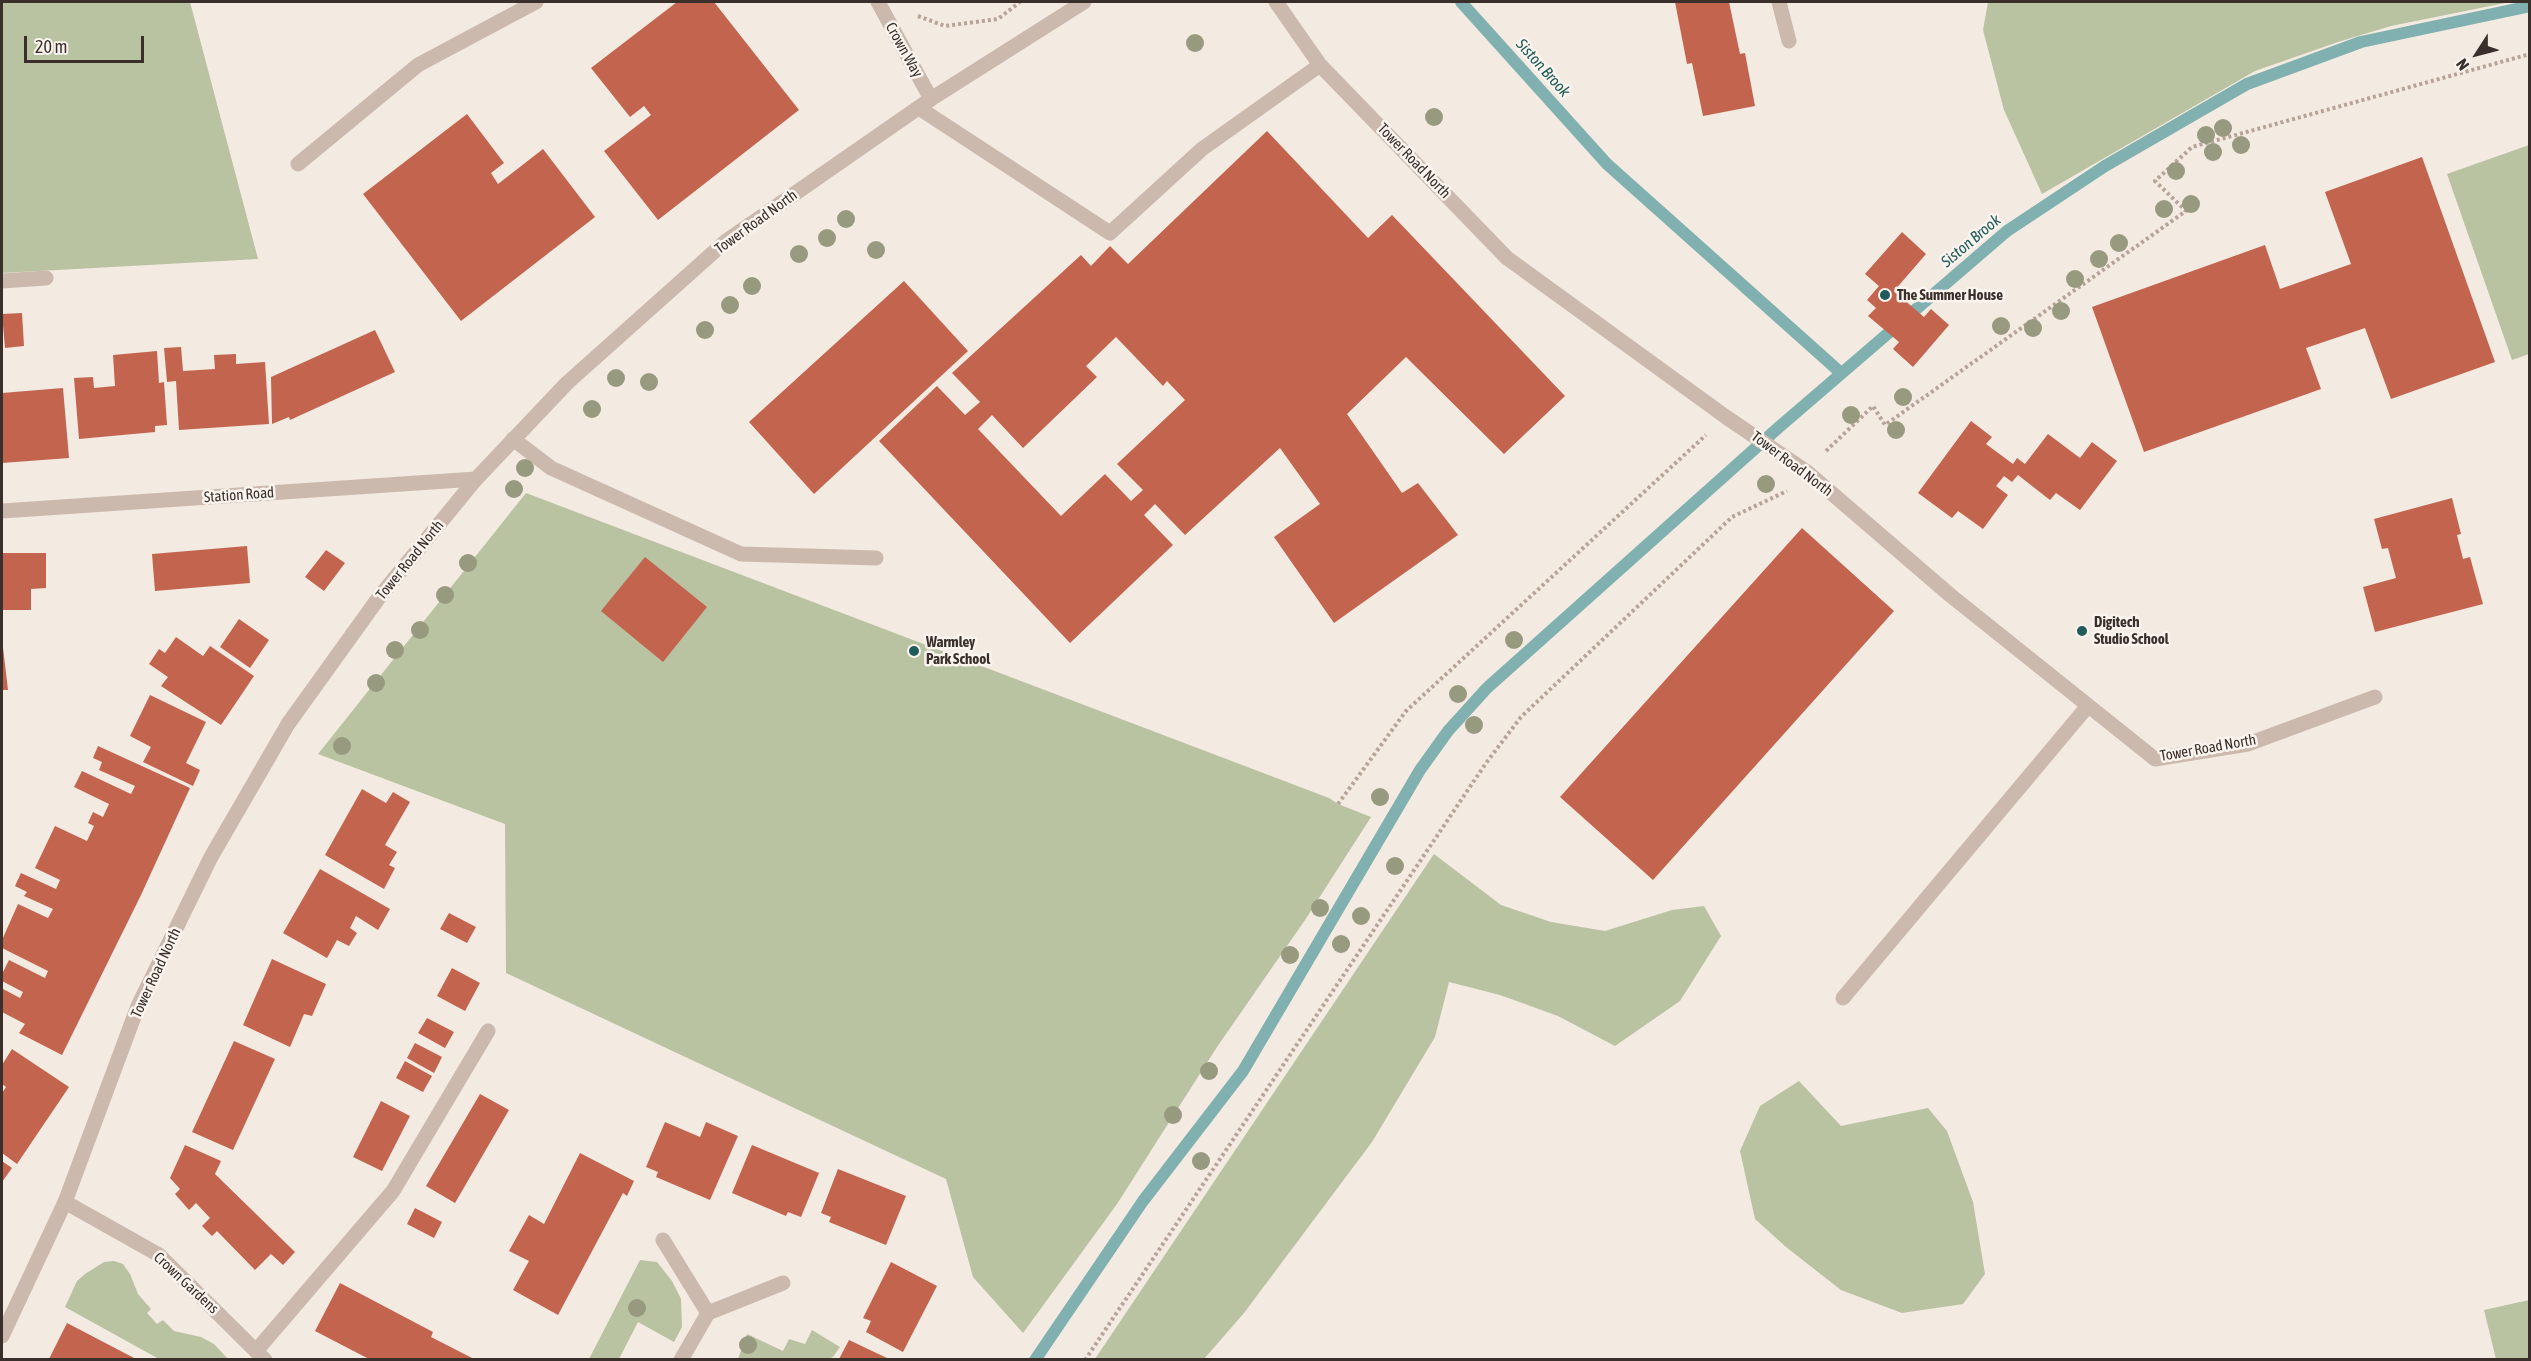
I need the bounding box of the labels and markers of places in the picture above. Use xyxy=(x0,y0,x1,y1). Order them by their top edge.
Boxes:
place label: The Summer House xyxy=(1897,286,2003,304)
marker: The Summer House xyxy=(1878,288,1892,302)
place label: Digitech Studio School xyxy=(2094,613,2169,648)
marker: Digitech Studio School xyxy=(2075,624,2089,638)
place label: Warmley Park School xyxy=(926,633,990,668)
marker: Warmley Park School xyxy=(907,644,921,658)

